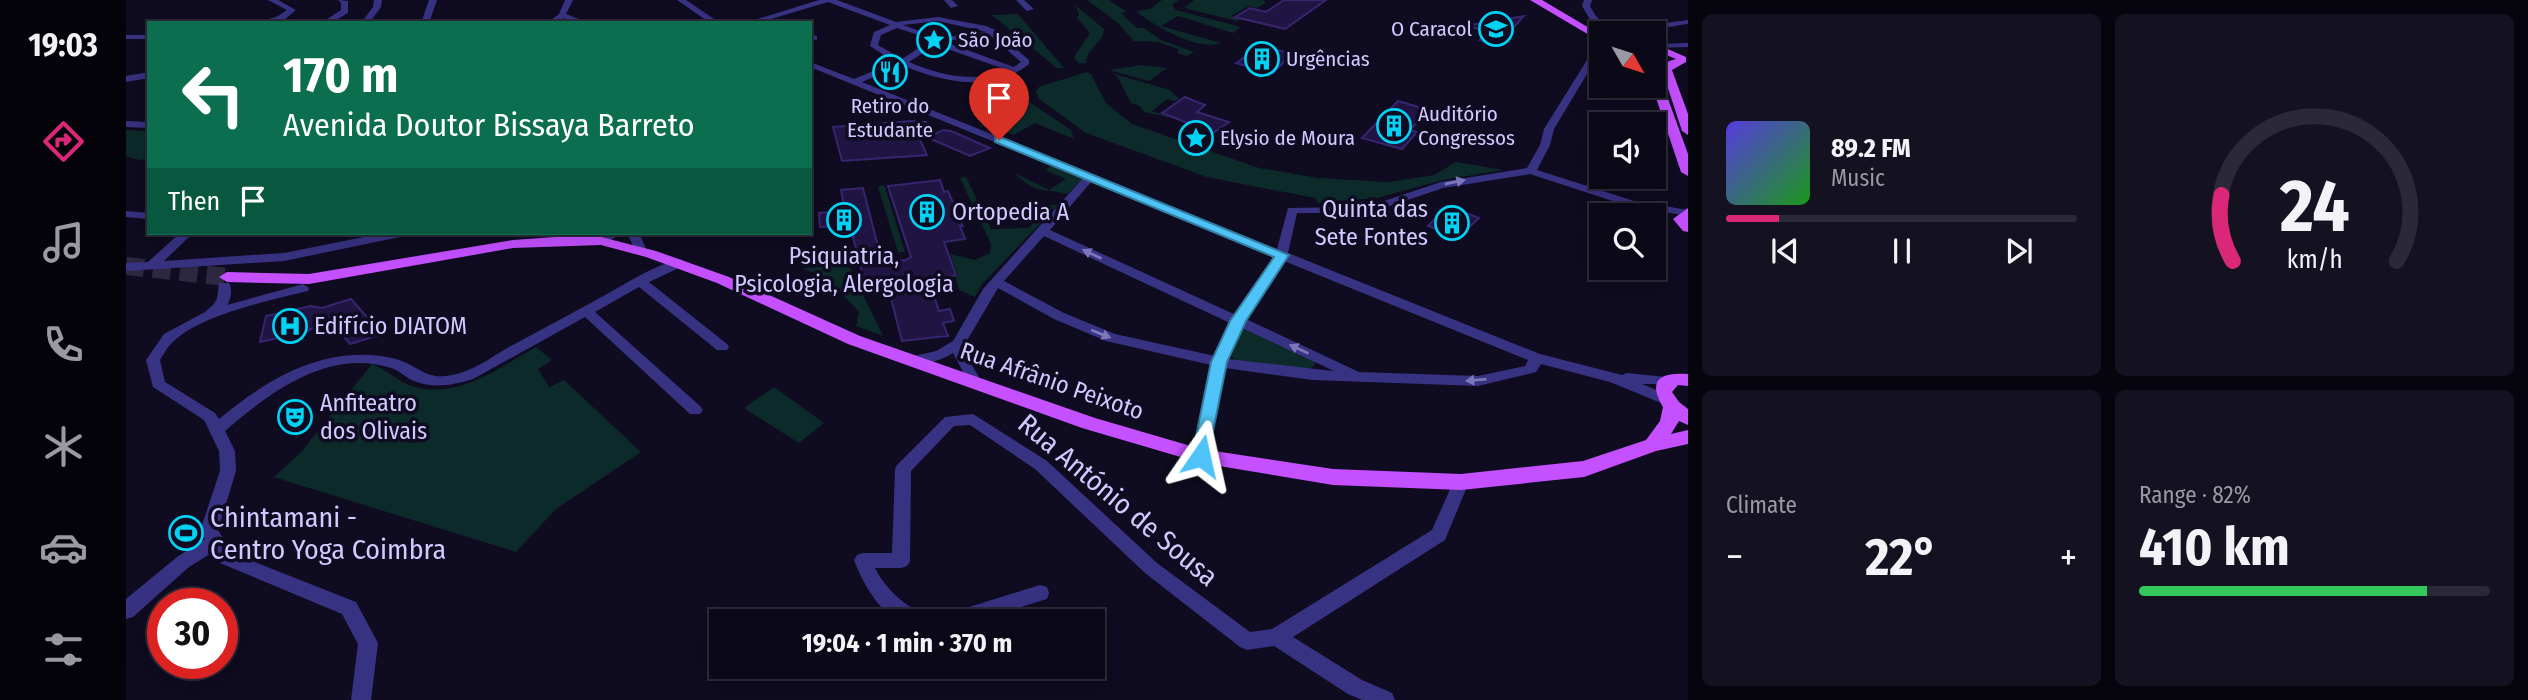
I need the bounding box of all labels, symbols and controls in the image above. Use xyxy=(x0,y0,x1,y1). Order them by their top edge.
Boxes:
school or university icon: O Caracol xyxy=(1477,10,1515,48)
place label: O Caracol xyxy=(1391,16,1472,42)
place icon: São João xyxy=(915,21,953,59)
north arrow xyxy=(1589,21,1666,98)
map controls xyxy=(1589,21,1666,280)
text: 19:03 xyxy=(28,26,98,64)
place label: São João xyxy=(958,27,1033,53)
building icon: Urgências xyxy=(1243,40,1281,78)
text: 170 m xyxy=(283,46,399,105)
place label: Urgências xyxy=(1286,46,1370,72)
icon: left xyxy=(168,49,259,140)
restaurant icon: Retiro do Estudante xyxy=(871,53,909,91)
pin xyxy=(969,68,1029,140)
icon: arrive xyxy=(980,79,1018,117)
place label: Retiro do Estudante xyxy=(847,93,933,143)
place label: Auditório Congressos xyxy=(1418,101,1515,151)
text: Avenida Doutor Bissaya Barreto xyxy=(283,106,695,144)
building icon: Auditório Congressos xyxy=(1375,107,1413,145)
button: sound xyxy=(1589,112,1666,189)
icon: directions xyxy=(39,117,88,166)
place icon: Elysio de Moura xyxy=(1177,119,1215,157)
place label: Elysio de Moura xyxy=(1220,125,1355,151)
text: 89.2 FM xyxy=(1831,133,1911,164)
text: Music xyxy=(1831,164,1885,192)
text: 24 xyxy=(2279,164,2349,251)
one-way arrow xyxy=(1444,176,1466,187)
icon: arrive xyxy=(234,182,272,220)
text: Then xyxy=(168,186,220,217)
building icon: Ortopedia A xyxy=(908,193,946,231)
place label: Quinta das Sete Fontes xyxy=(1315,195,1428,251)
place label: Ortopedia A xyxy=(952,198,1069,226)
building icon: Psiquiatria, Psicologia, Alergologia xyxy=(825,201,863,239)
button: search xyxy=(1589,203,1666,280)
building icon: Quinta das Sete Fontes xyxy=(1433,204,1471,242)
icon: music xyxy=(39,218,88,267)
icon: previous xyxy=(1766,232,1804,270)
icon: pause xyxy=(1883,232,1921,270)
icon: next xyxy=(2000,232,2038,270)
place label: Psiquiatria, Psicologia, Alergologia xyxy=(734,242,954,298)
text: km/h xyxy=(2287,245,2342,275)
one-way arrow xyxy=(1082,248,1103,259)
hospital icon: Edifício DIATOM xyxy=(271,307,309,345)
place label: Edifício DIATOM xyxy=(314,312,467,340)
icon: phone xyxy=(39,320,88,369)
one-way arrow xyxy=(1091,328,1111,340)
street label: Rua Afrânio Peixoto xyxy=(957,336,1147,426)
one-way arrow xyxy=(1289,343,1309,355)
one-way arrow xyxy=(1465,375,1487,386)
place label: Anfiteatro dos Olivais xyxy=(320,389,427,445)
theatre icon: Anfiteatro dos Olivais xyxy=(276,398,314,436)
street label: Rua António de Sousa xyxy=(1011,407,1225,593)
position arrow xyxy=(1164,419,1238,493)
icon: climate xyxy=(39,422,88,471)
text: Range · 82% xyxy=(2139,481,2251,509)
text: Climate xyxy=(1726,491,1797,519)
place label: Chintamani - Centro Yoga Coimbra xyxy=(210,501,446,566)
sports icon: Chintamani - Centro Yoga Coimbra xyxy=(167,514,205,552)
text: 410 km xyxy=(2139,516,2290,579)
icon: car xyxy=(39,523,88,572)
text: 22° xyxy=(1865,526,1938,589)
text: − xyxy=(1726,534,1743,580)
text: + xyxy=(2060,534,2077,580)
speed limit sign: 30 xyxy=(147,588,238,679)
icon: filters xyxy=(39,625,88,674)
text: 19:04 · 1 min · 370 m xyxy=(802,628,1012,659)

